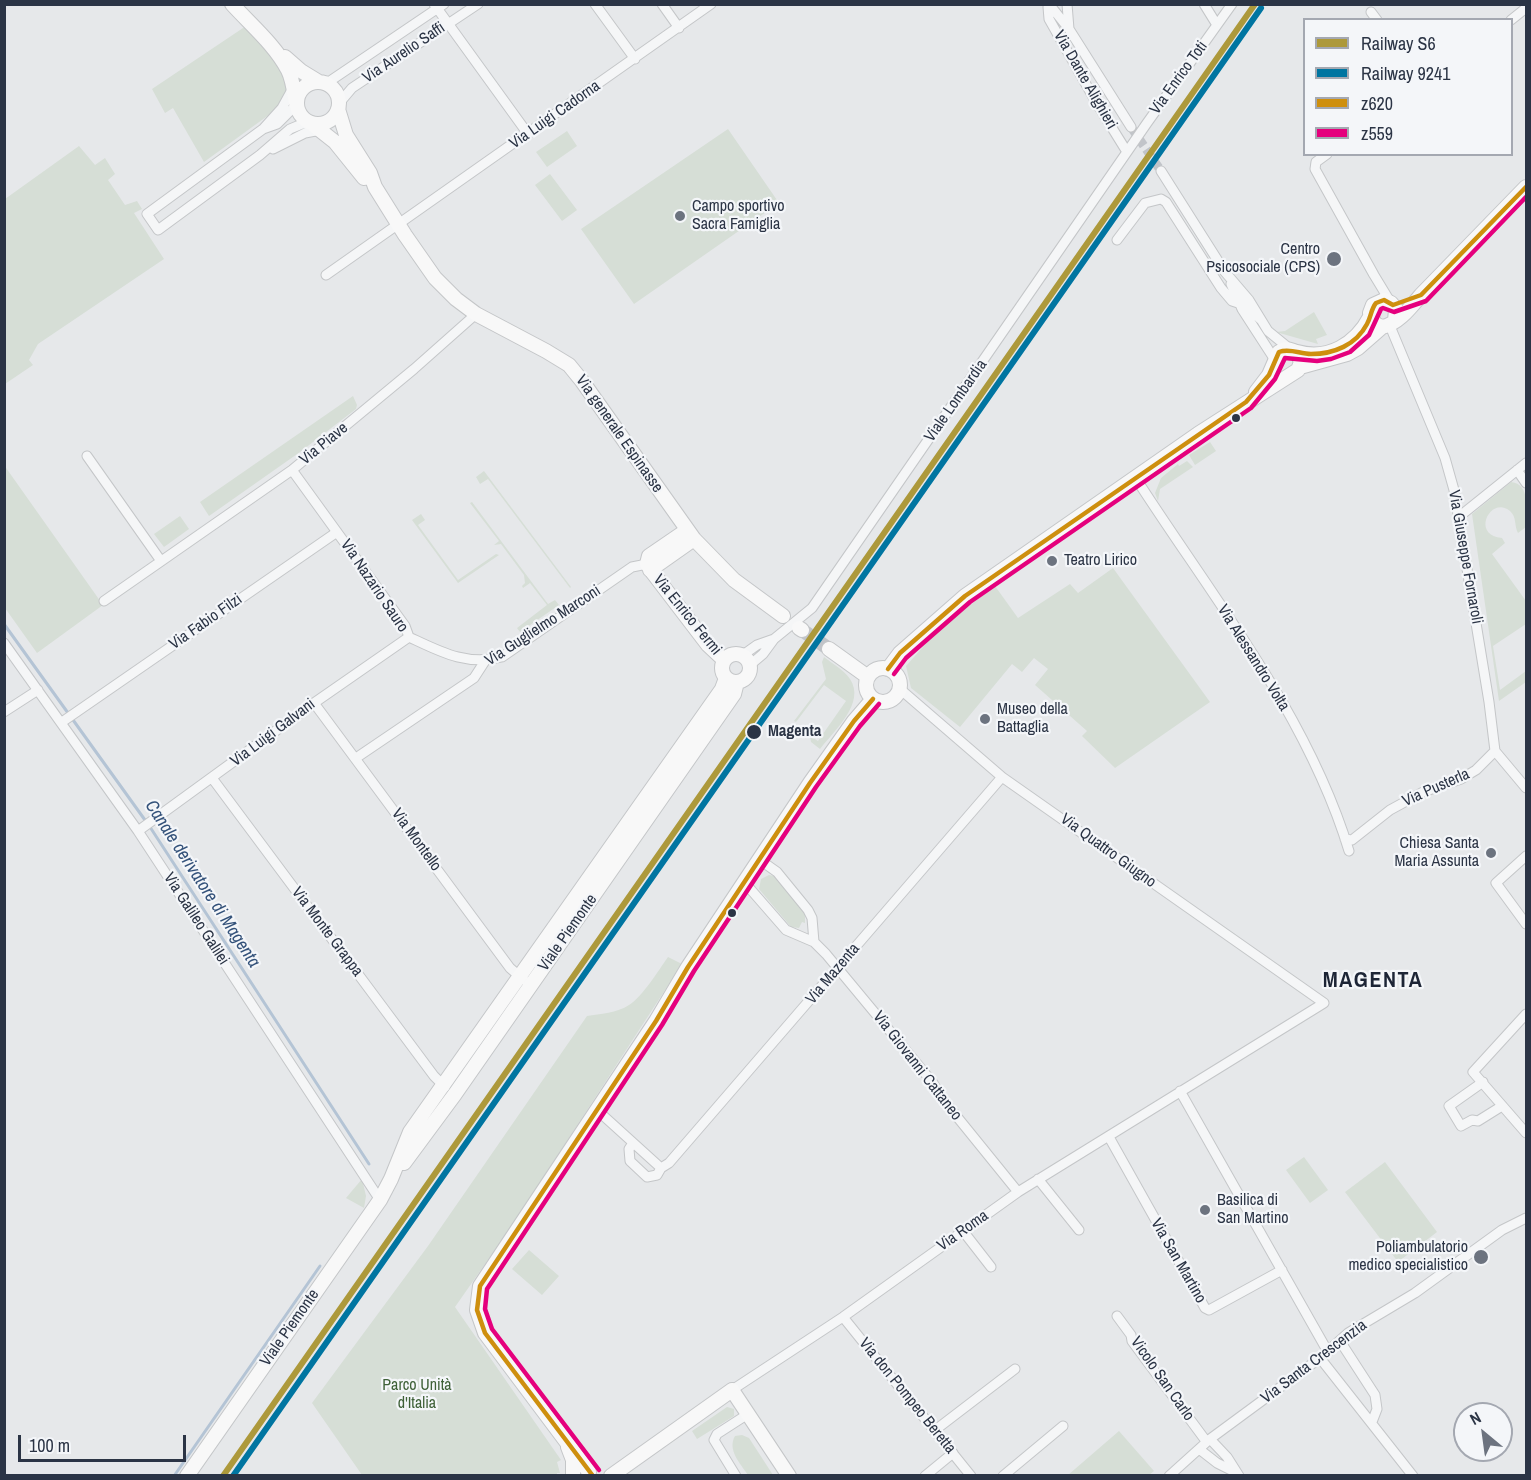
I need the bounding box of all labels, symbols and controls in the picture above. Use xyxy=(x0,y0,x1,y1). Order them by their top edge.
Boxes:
street label: Via Aurelio Saffi xyxy=(359,18,449,88)
legend xyxy=(1303,18,1513,156)
street label: Via Dante Alighieri xyxy=(1049,27,1121,133)
text: Railway S6 xyxy=(1361,31,1436,56)
street label: Via Enrico Toti xyxy=(1146,38,1212,118)
text: Railway 9241 xyxy=(1361,61,1450,86)
street label: Via Luigi Cadorna xyxy=(506,77,604,153)
text: z620 xyxy=(1361,91,1393,116)
text: z559 xyxy=(1361,121,1393,146)
place label: Campo sportivo Sacra Famiglia xyxy=(692,197,785,235)
marker: Campo sportivo Sacra Famiglia xyxy=(673,209,687,223)
place label: Centro Psicosociale (CPS) xyxy=(1206,240,1320,278)
marker: Centro Psicosociale (CPS) xyxy=(1325,250,1343,268)
street label: Viale Lombardia xyxy=(921,356,991,446)
street label: Via generale Espinasse xyxy=(571,372,667,496)
unlabelled marker xyxy=(1230,412,1242,424)
street label: Via Piave xyxy=(296,419,352,469)
street label: Via Giuseppe Fornaroli xyxy=(1444,489,1486,625)
street label: Via Nazario Sauro xyxy=(336,536,412,636)
place label: Teatro Lirico xyxy=(1064,551,1137,571)
marker: Teatro Lirico xyxy=(1045,554,1059,568)
street label: Via Enrico Fermi xyxy=(649,571,725,659)
street label: Via Guglielmo Marconi xyxy=(482,581,604,671)
street label: Via Fabio Filzi xyxy=(166,590,246,654)
street label: Via Alessandro Volta xyxy=(1213,601,1293,715)
street label: Via Luigi Galvani xyxy=(227,695,319,771)
place label: Museo della Battaglia xyxy=(997,700,1068,738)
marker: Museo della Battaglia xyxy=(978,712,992,726)
place label: Magenta xyxy=(768,722,821,742)
marker: Magenta xyxy=(745,723,763,741)
street label: Via Pusterla xyxy=(1400,765,1472,811)
water label: Canale derivatore di Magenta xyxy=(140,796,264,972)
street label: Via Montello xyxy=(387,805,445,875)
street label: Via Quattro Giugno xyxy=(1056,810,1160,892)
place label: Chiesa Santa Maria Assunta xyxy=(1394,834,1479,872)
marker: Chiesa Santa Maria Assunta xyxy=(1484,846,1498,860)
street label: Via Galileo Galilei xyxy=(159,869,233,969)
street label: Via Monte Grappa xyxy=(287,883,367,981)
street label: Viale Piemonte xyxy=(534,891,602,975)
unlabelled marker xyxy=(726,907,738,919)
street label: Via Mazenta xyxy=(802,940,864,1008)
district label: MAGENTA xyxy=(1323,968,1423,994)
street label: Via Giovanni Cattaneo xyxy=(868,1008,966,1124)
place label: Basilica di San Martino xyxy=(1217,1191,1288,1229)
marker: Basilica di San Martino xyxy=(1198,1203,1212,1217)
street label: Via Roma xyxy=(934,1206,992,1256)
street label: Via San Martino xyxy=(1146,1215,1210,1307)
place label: Poliambulatorio medico specialistico xyxy=(1348,1238,1468,1276)
marker: Poliambulatorio medico specialistico xyxy=(1472,1248,1490,1266)
street label: Viale Piemonte xyxy=(256,1286,324,1370)
street label: Via Santa Crescenzia xyxy=(1257,1316,1371,1408)
street label: Vicolo San Carlo xyxy=(1126,1333,1198,1425)
street label: Via don Pompeo Beretta xyxy=(854,1334,960,1458)
park label: Parco Unità d'Italia xyxy=(382,1376,452,1414)
north arrow xyxy=(1453,1402,1513,1462)
text: N xyxy=(1466,1406,1485,1430)
scale bar xyxy=(21,1423,189,1461)
text: 100 m xyxy=(29,1433,70,1458)

